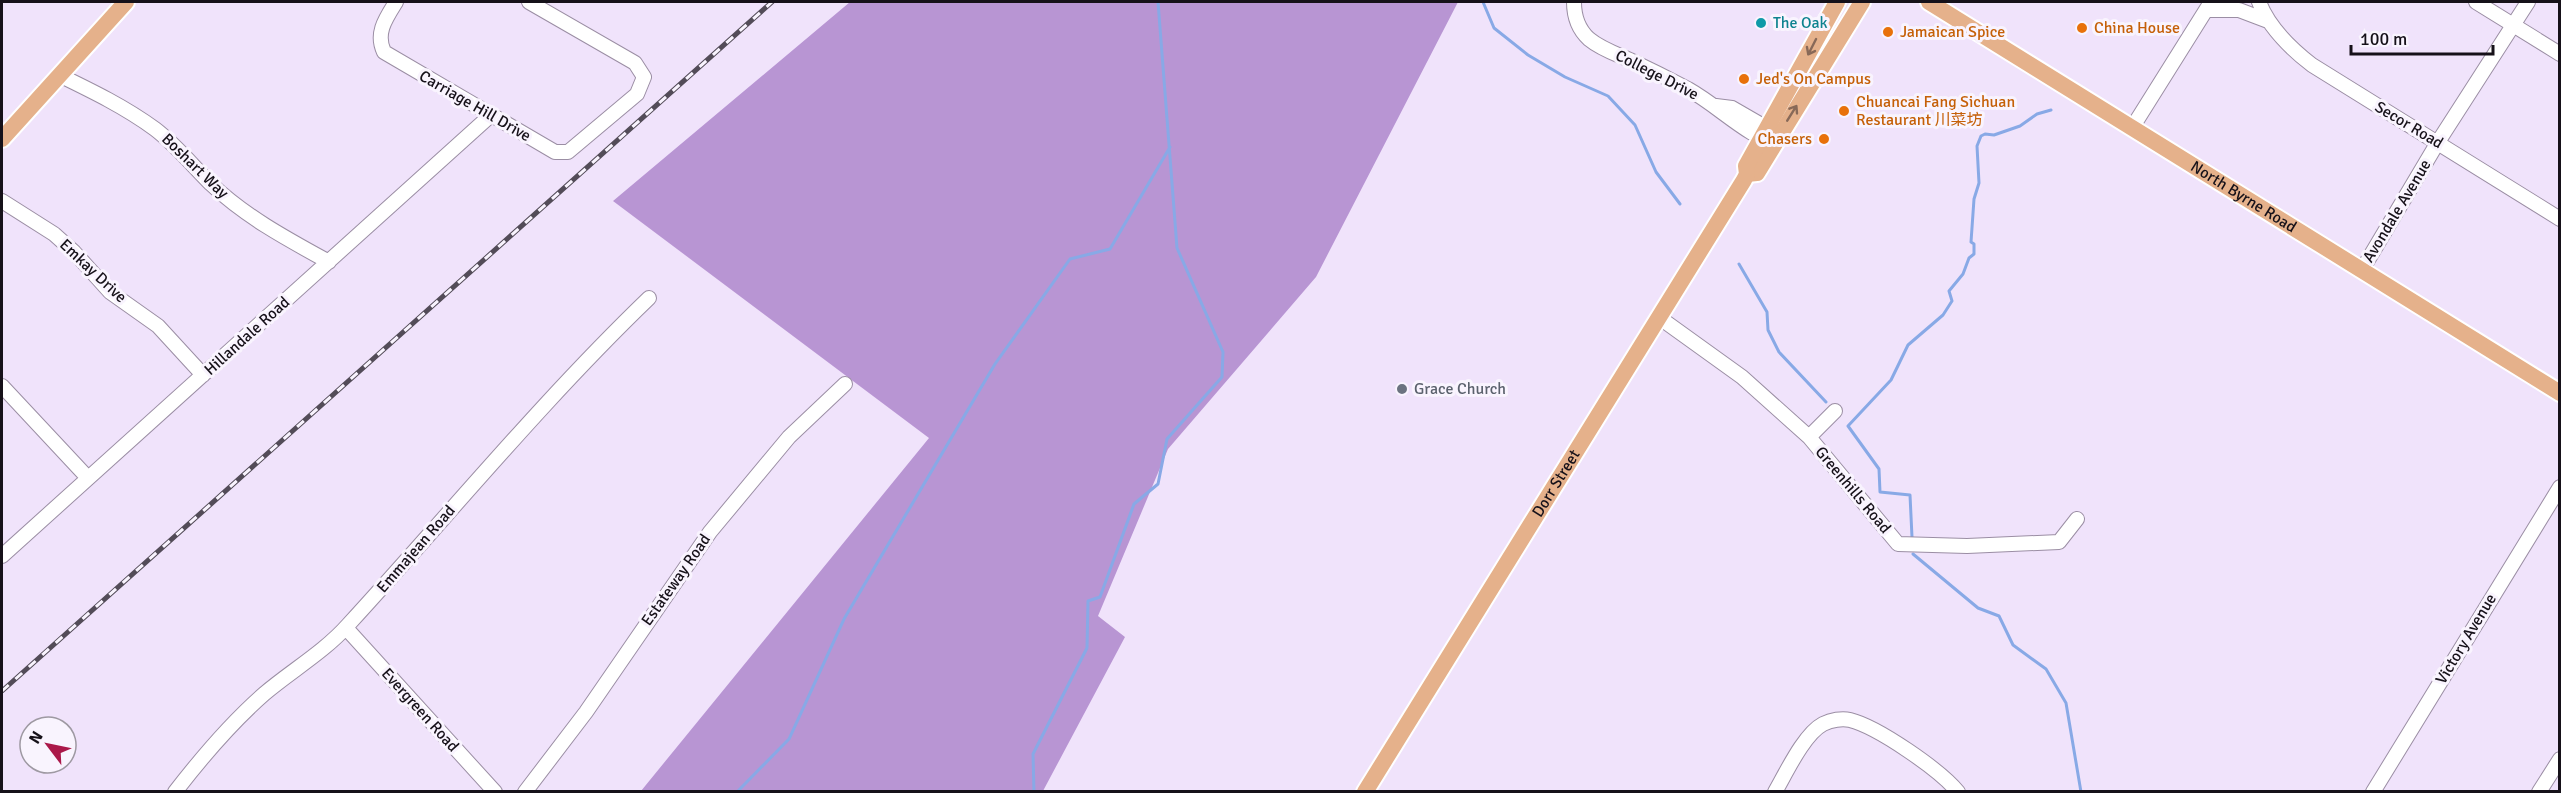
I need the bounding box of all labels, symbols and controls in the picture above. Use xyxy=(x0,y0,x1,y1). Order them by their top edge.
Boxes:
place label: The Oak xyxy=(1773,13,1828,33)
marker: The Oak xyxy=(1754,16,1768,30)
place label: China House xyxy=(2094,18,2180,38)
scale bar xyxy=(2351,18,2494,56)
marker: China House xyxy=(2075,21,2089,35)
place label: Jamaican Spice xyxy=(1900,22,2005,42)
marker: Jamaican Spice xyxy=(1881,25,1895,39)
text: 100 m xyxy=(2360,28,2407,50)
one-way arrow xyxy=(1805,38,1817,56)
street label: College Drive xyxy=(1612,46,1702,104)
street label: Carriage Hill Drive xyxy=(416,66,534,146)
place label: Jed's On Campus xyxy=(1756,69,1871,89)
marker: Jed's On Campus xyxy=(1737,72,1751,86)
place label: Chuancai Fang Sichuan Restaurant 川菜坊 xyxy=(1856,92,2015,130)
street label: Secor Road xyxy=(2371,97,2447,153)
marker: Chuancai Fang Sichuan Restaurant 川菜坊 xyxy=(1837,104,1851,118)
one-way arrow xyxy=(1787,105,1799,122)
street label: Boshart Way xyxy=(157,129,233,203)
place label: Chasers xyxy=(1758,129,1812,149)
marker: Chasers xyxy=(1817,132,1831,146)
street label: Avondale Avenue xyxy=(2358,156,2436,266)
street label: North Byrne Road xyxy=(2187,157,2300,237)
street label: Emkay Drive xyxy=(55,235,131,307)
street label: Hillandale Road xyxy=(200,292,294,380)
place label: Grace Church xyxy=(1414,379,1506,399)
marker: Grace Church xyxy=(1395,382,1409,396)
street label: Greenhills Road xyxy=(1811,442,1895,538)
street label: Dorr Street xyxy=(1528,446,1585,521)
street label: Emmajean Road xyxy=(372,501,460,597)
street label: Estateway Road xyxy=(637,530,715,630)
street label: Victory Avenue xyxy=(2431,590,2501,688)
street label: Evergreen Road xyxy=(377,664,463,756)
north arrow xyxy=(18,715,78,775)
text: N xyxy=(25,728,48,748)

